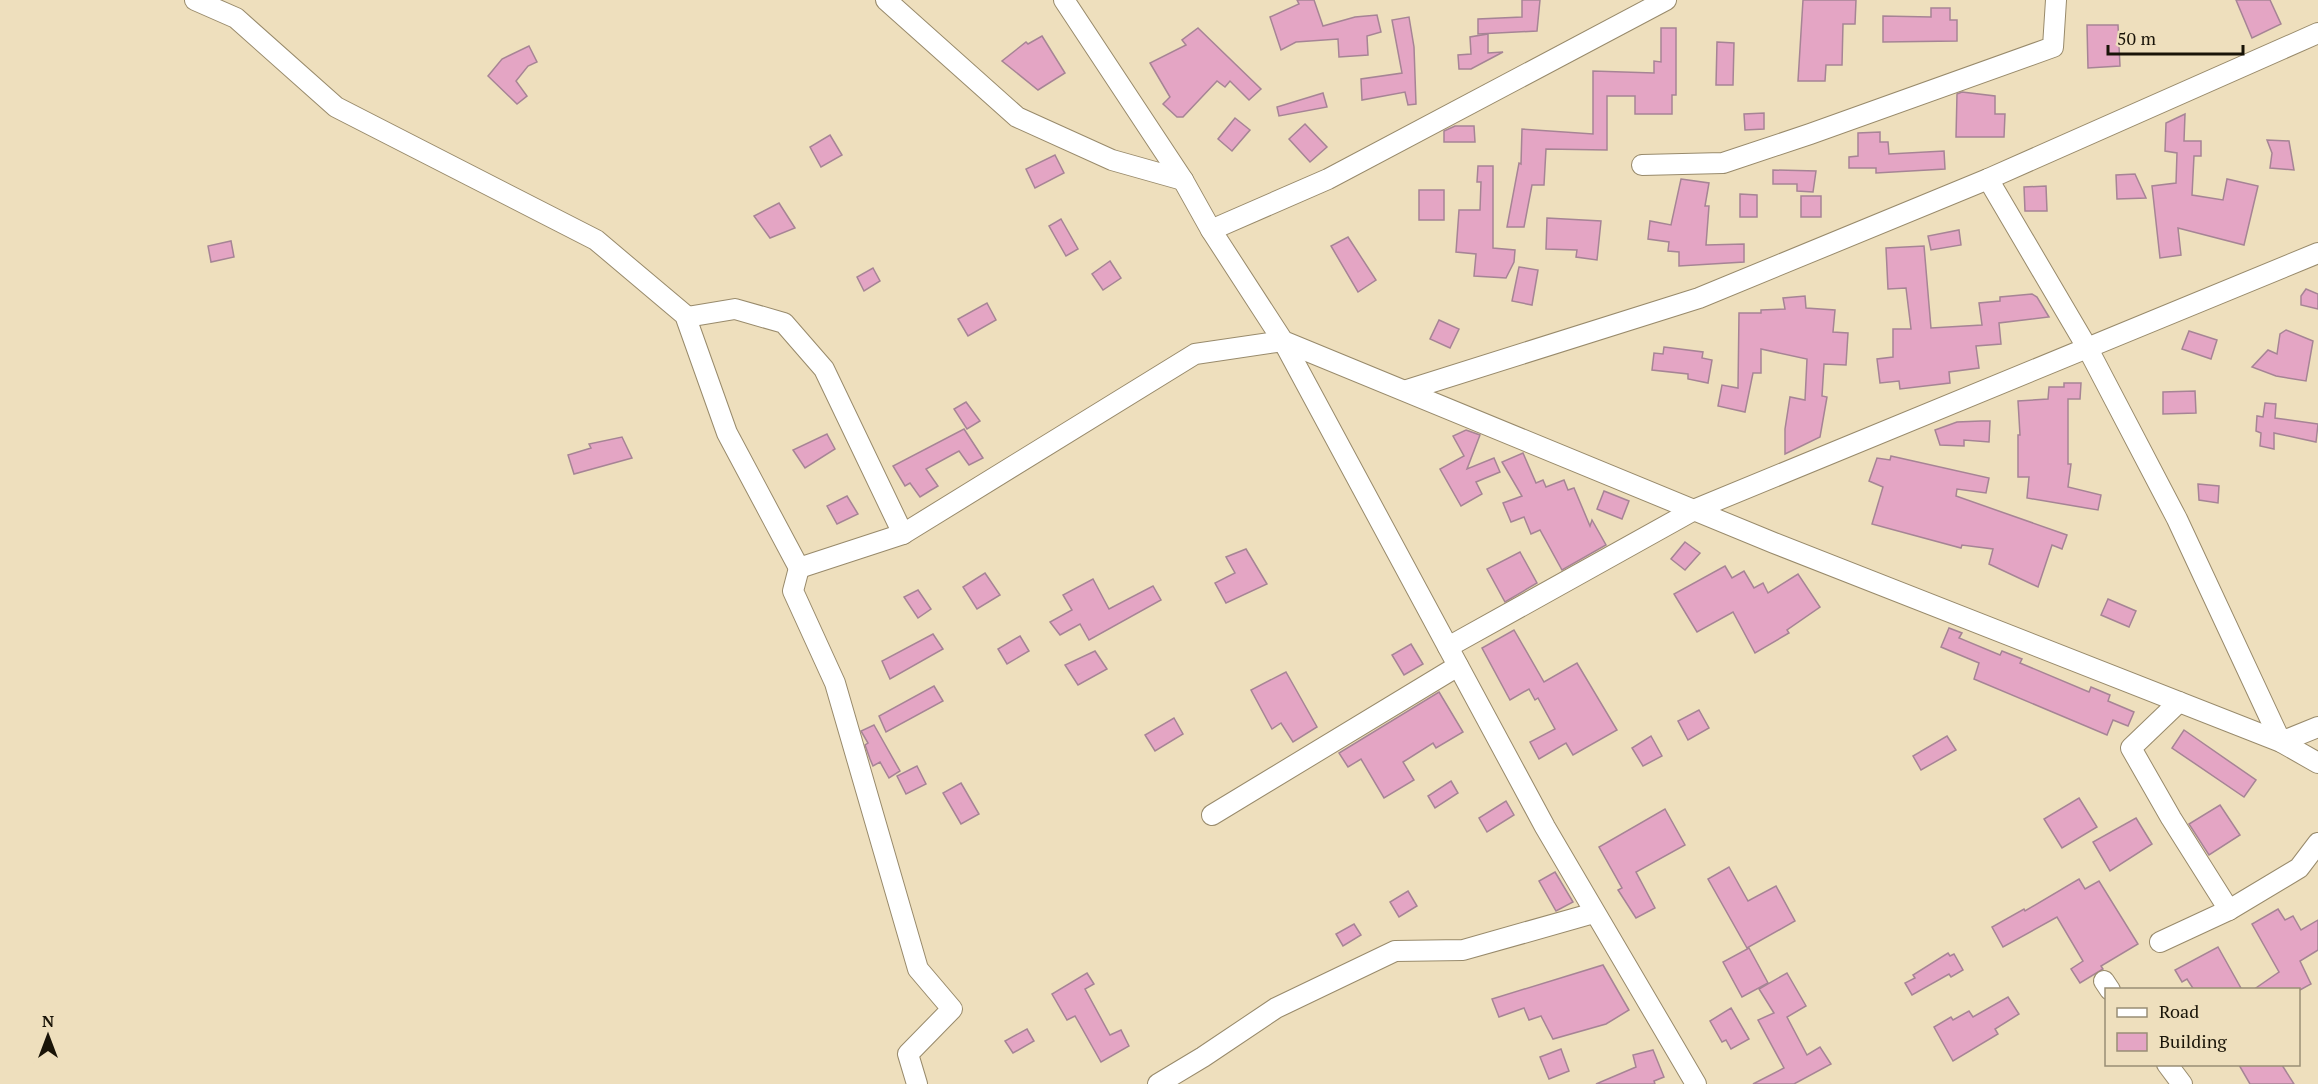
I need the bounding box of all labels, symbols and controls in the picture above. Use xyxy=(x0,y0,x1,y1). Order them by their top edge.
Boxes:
scale bar xyxy=(2108,18,2243,56)
text: 50 m xyxy=(2117,26,2157,50)
legend xyxy=(2105,988,2300,1066)
text: Road xyxy=(2159,999,2199,1023)
north arrow xyxy=(18,1006,78,1066)
text: N xyxy=(42,1010,54,1032)
text: Building xyxy=(2159,1029,2227,1053)

